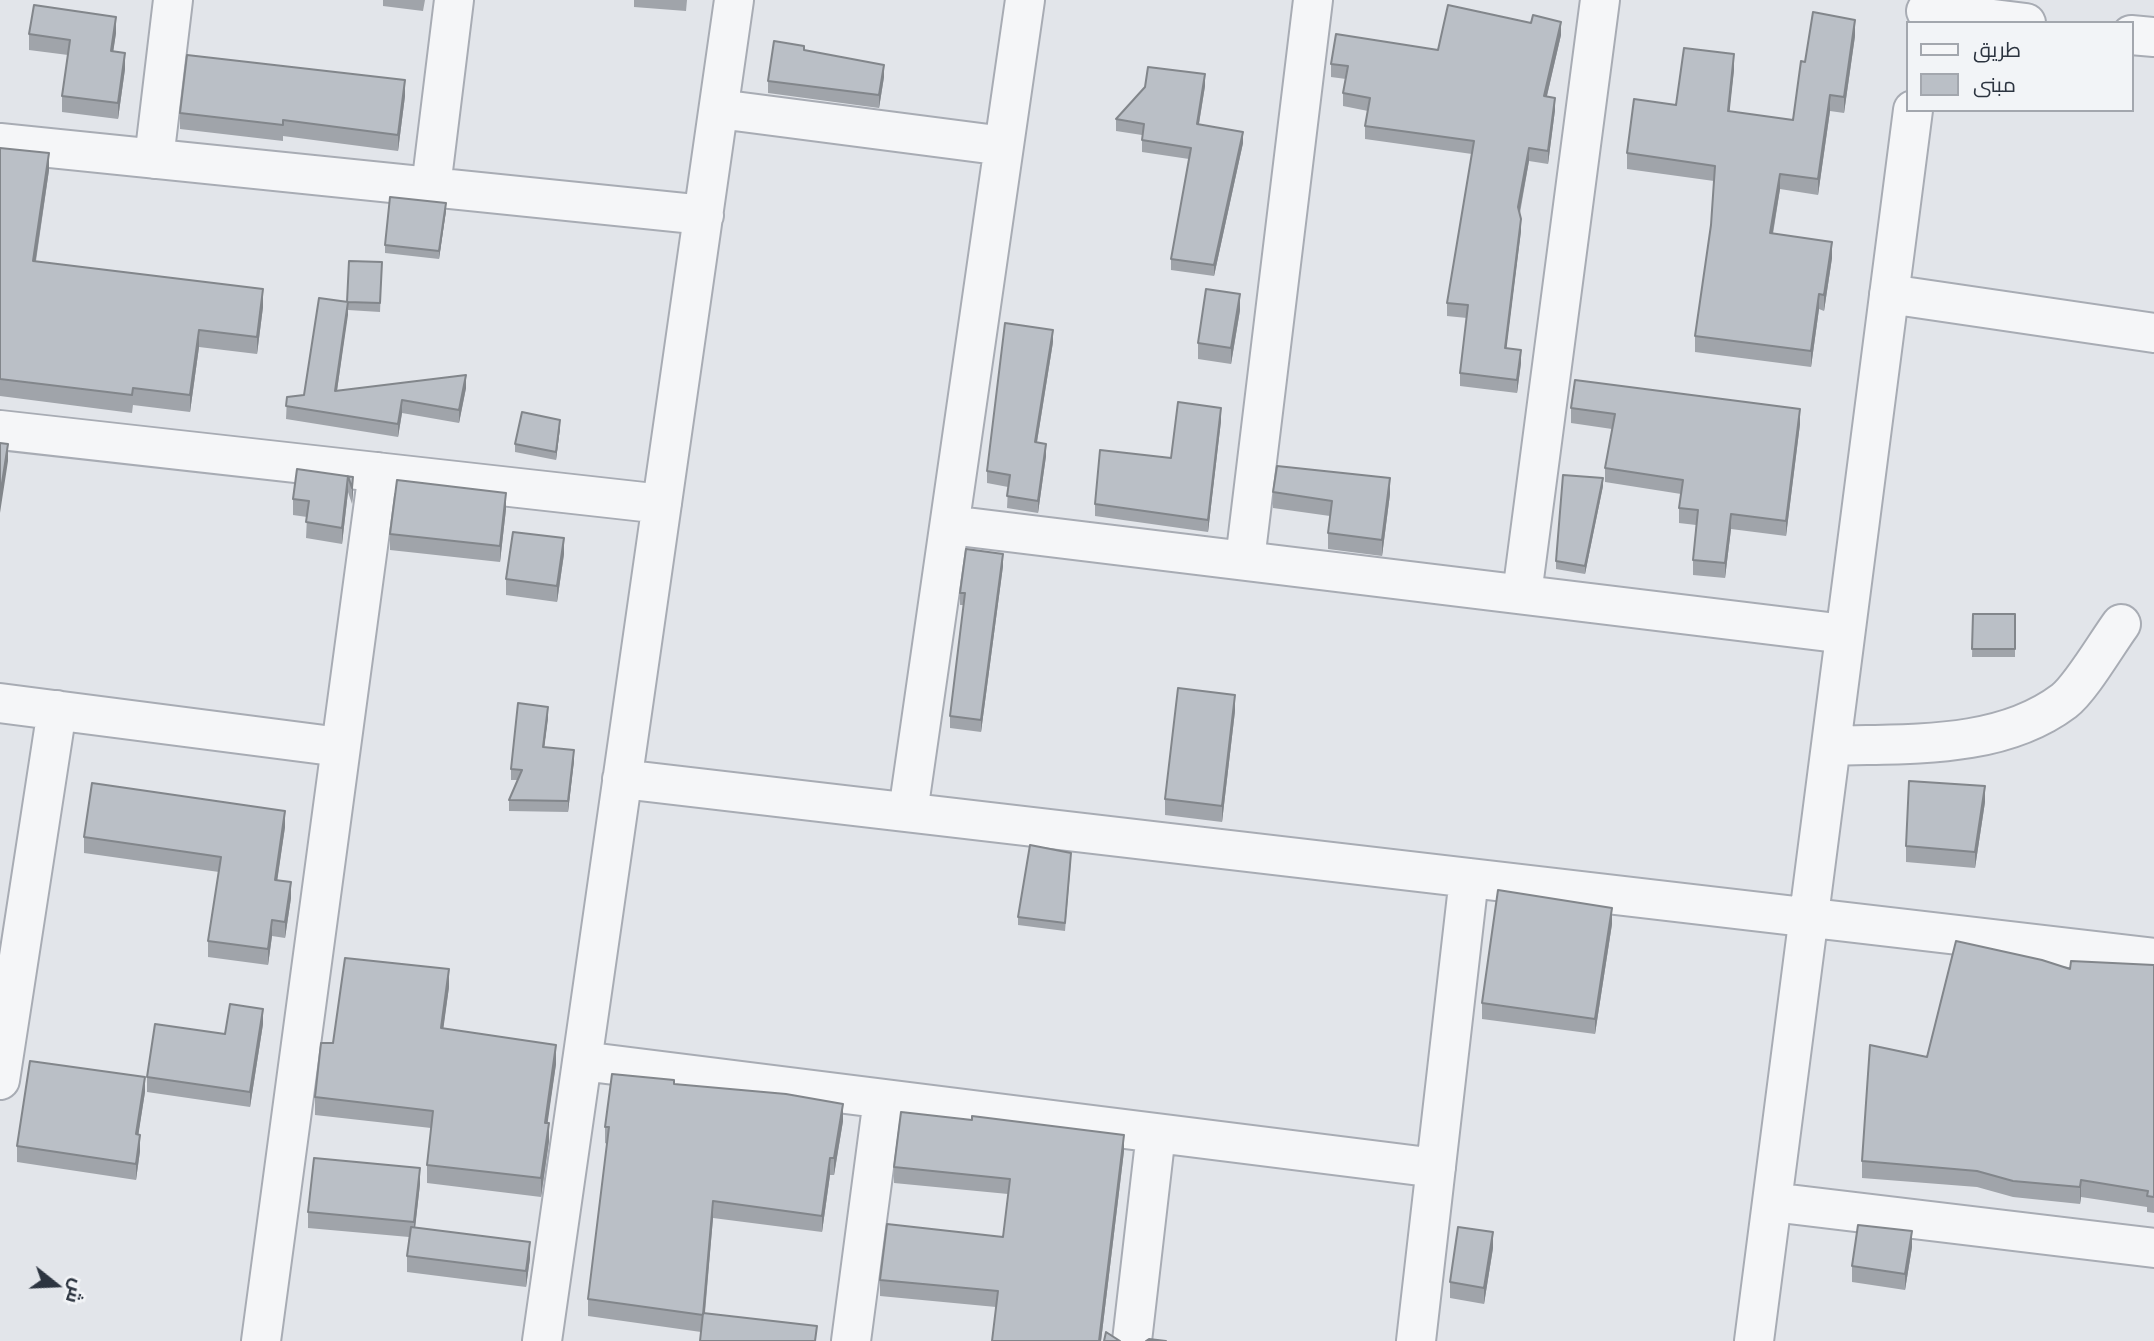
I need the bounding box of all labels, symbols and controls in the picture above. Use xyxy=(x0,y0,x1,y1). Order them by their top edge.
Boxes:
legend xyxy=(1906,21,2133,112)
text: طريق xyxy=(1973,36,2021,61)
text: مبنى xyxy=(1973,71,2016,96)
north arrow xyxy=(21,1250,91,1320)
text: ش xyxy=(62,1276,91,1307)

